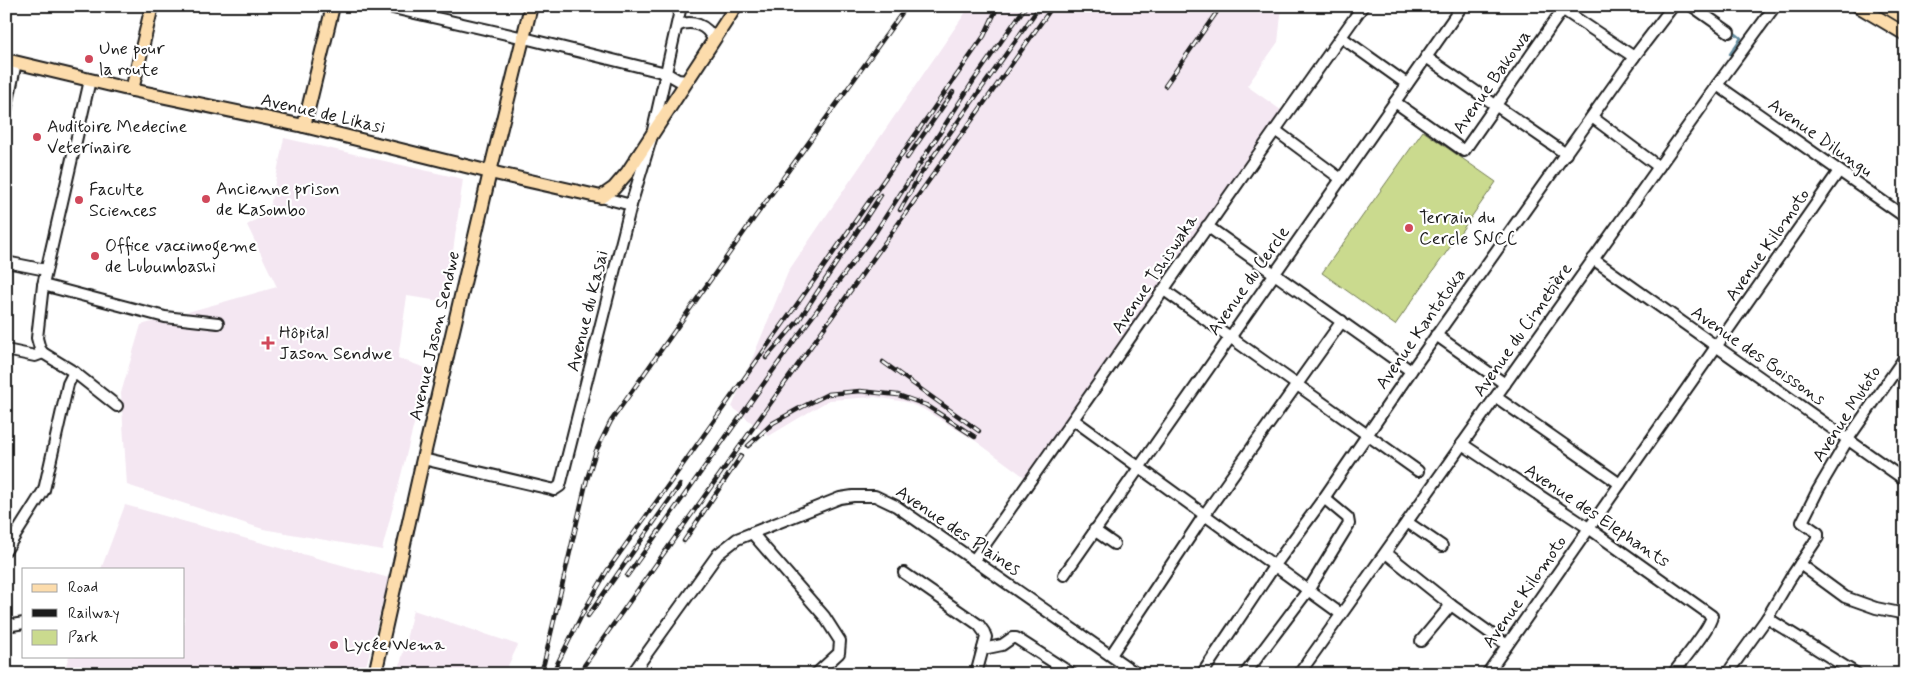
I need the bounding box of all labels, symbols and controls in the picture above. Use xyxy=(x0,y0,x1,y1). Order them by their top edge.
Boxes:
street label: Avenue Bakowa xyxy=(1447,25,1537,139)
place label: Une pour la route xyxy=(99,37,165,82)
marker: Une pour la route xyxy=(83,53,95,65)
street label: Avenue de Likasi xyxy=(258,88,388,140)
street label: Avenue Dilungu xyxy=(1763,93,1877,183)
place label: Auditoire Medecine Veterinaire xyxy=(47,115,188,160)
marker: Auditoire Medecine Veterinaire xyxy=(31,131,43,143)
place label: Ancienne prison de Kasombo xyxy=(216,177,340,222)
place label: Faculte Sciences xyxy=(89,178,157,223)
street label: Avenue Kilomoto xyxy=(1720,184,1816,306)
marker: Ancienne prison de Kasombo xyxy=(200,193,212,205)
marker: Faculte Sciences xyxy=(73,194,85,206)
place label: Terrain du Cercle SNCC xyxy=(1419,206,1517,251)
street label: Avenue Tshiswaka xyxy=(1106,210,1204,338)
street label: Avenue du Cercle xyxy=(1202,221,1296,340)
marker: Terrain du Cercle SNCC xyxy=(1403,222,1415,234)
place label: Office vaccimogeme de Lubumbashi xyxy=(105,234,257,279)
street label: Avenue du Kasai xyxy=(561,248,615,374)
street label: Avenue Jason Sendwe xyxy=(404,249,466,423)
marker: Office vaccimogeme de Lubumbashi xyxy=(89,250,101,262)
street label: Avenue du Cimetière xyxy=(1468,258,1578,402)
street label: Avenue Kantotoka xyxy=(1370,264,1472,394)
street label: Avenue des Boissons xyxy=(1686,301,1830,411)
place label: Hôpital Jason Sendwe xyxy=(279,321,392,366)
marker: Hôpital Jason Sendwe xyxy=(261,336,275,350)
street label: Avenue Mutoto xyxy=(1807,361,1887,467)
street label: Avenue des Elephants xyxy=(1520,458,1674,574)
street label: Avenue des Plaines xyxy=(891,480,1025,582)
street label: Avenue Kilomoto xyxy=(1477,531,1573,653)
legend xyxy=(22,568,185,658)
text: Road xyxy=(68,578,98,598)
text: Railway xyxy=(68,604,120,624)
text: Park xyxy=(68,628,98,648)
place label: Lycée Wema xyxy=(344,633,445,657)
marker: Lycée Wema xyxy=(328,639,340,651)

